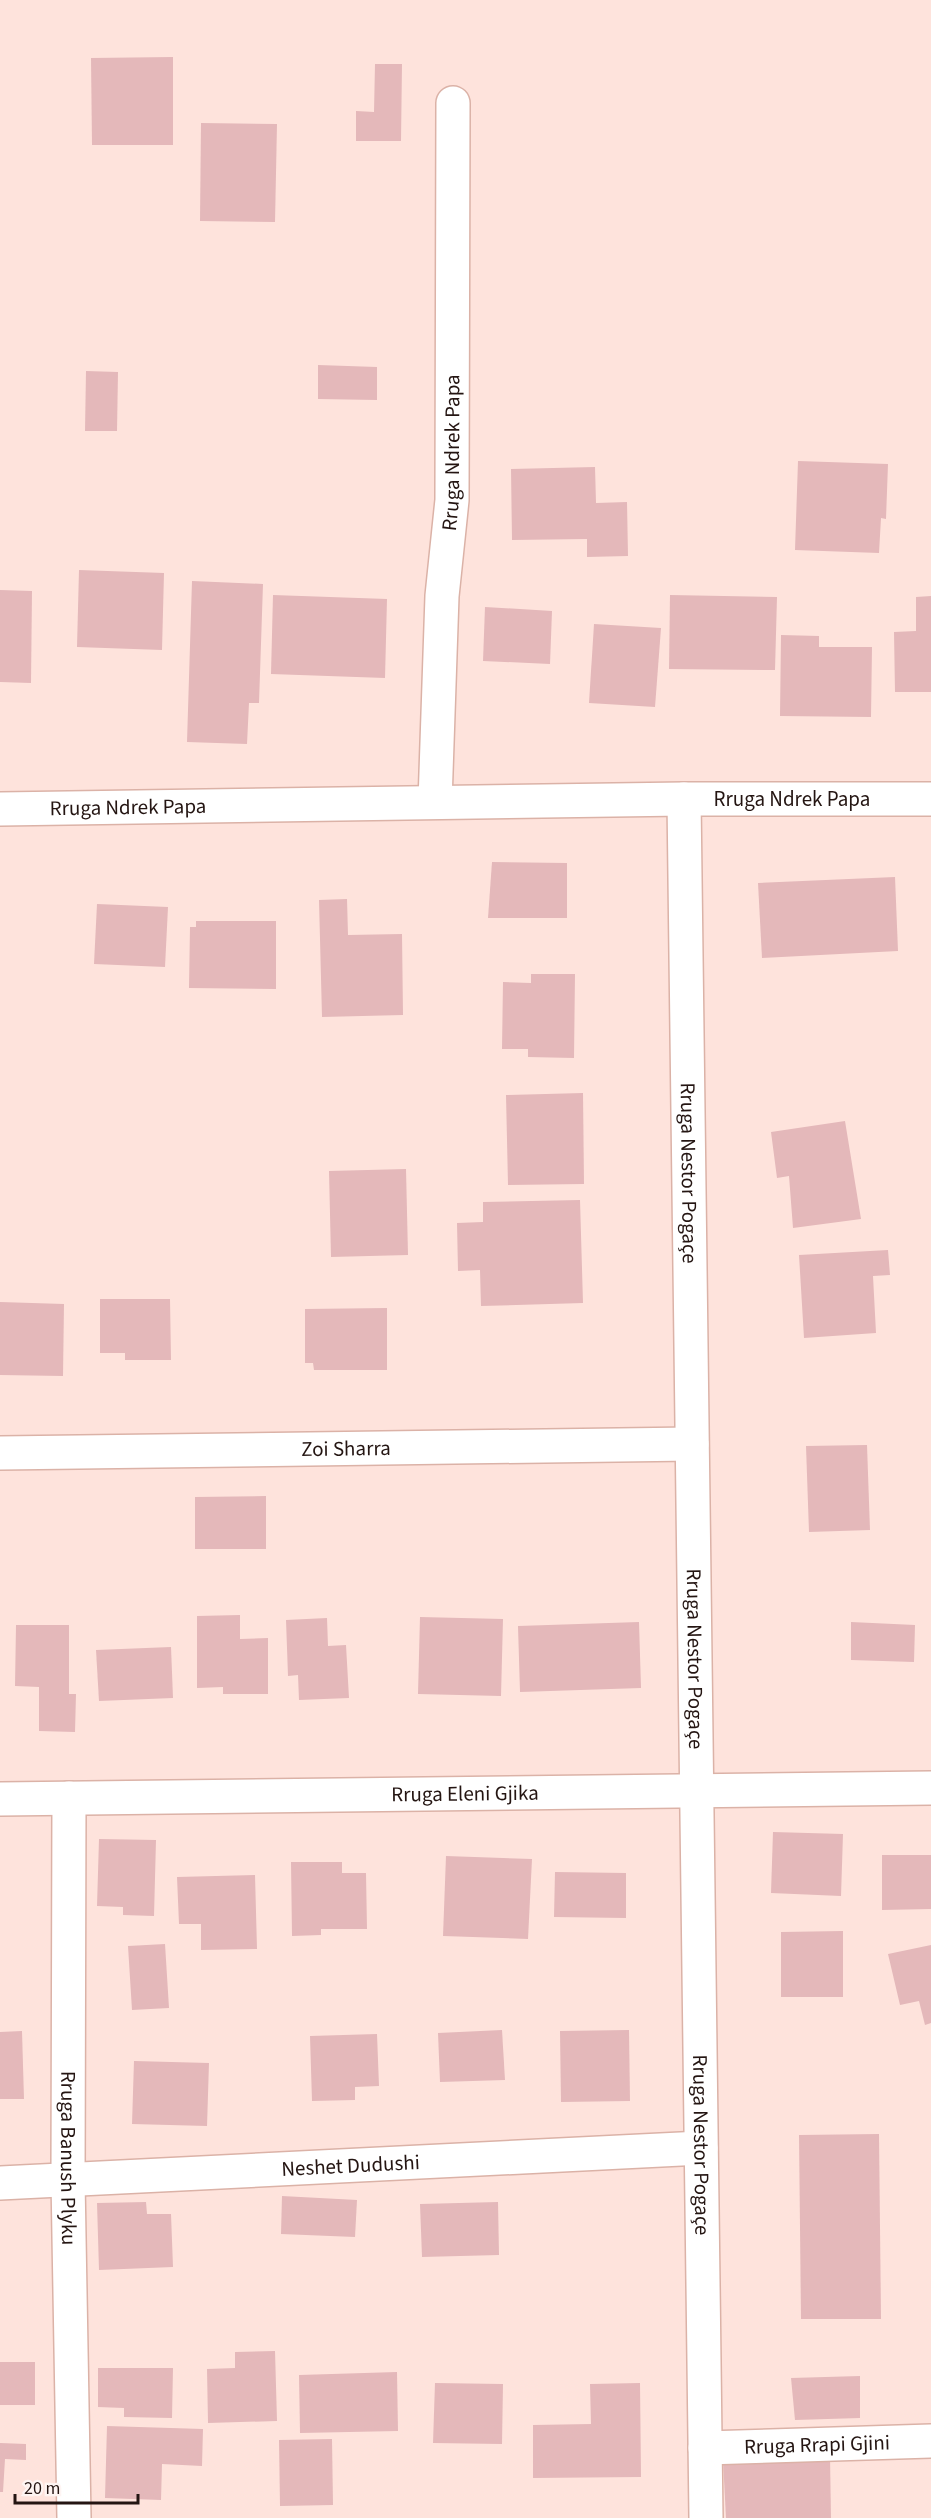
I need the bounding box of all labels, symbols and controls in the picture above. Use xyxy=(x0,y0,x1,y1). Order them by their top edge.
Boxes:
street label: Rruga Ndrek Papa xyxy=(434,374,467,532)
street label: Rruga Ndrek Papa xyxy=(714,784,870,814)
street label: Rruga Ndrek Papa xyxy=(49,791,207,823)
street label: Rruga Nestor Pogaçe xyxy=(673,1082,705,1264)
street label: Zoi Sharra xyxy=(301,1433,391,1464)
street label: Rruga Nestor Pogaçe xyxy=(679,1568,711,1750)
street label: Rruga Eleni Gjika xyxy=(391,1778,539,1809)
street label: Rruga Nestor Pogaçe xyxy=(685,2054,717,2236)
street label: Rruga Banush Plyku xyxy=(53,2071,84,2246)
street label: Neshet Dudushi xyxy=(281,2147,421,2184)
street label: Rruga Rrapi Gjini xyxy=(743,2427,890,2462)
scale bar xyxy=(15,2467,138,2505)
text: 20 m xyxy=(24,2476,60,2501)

